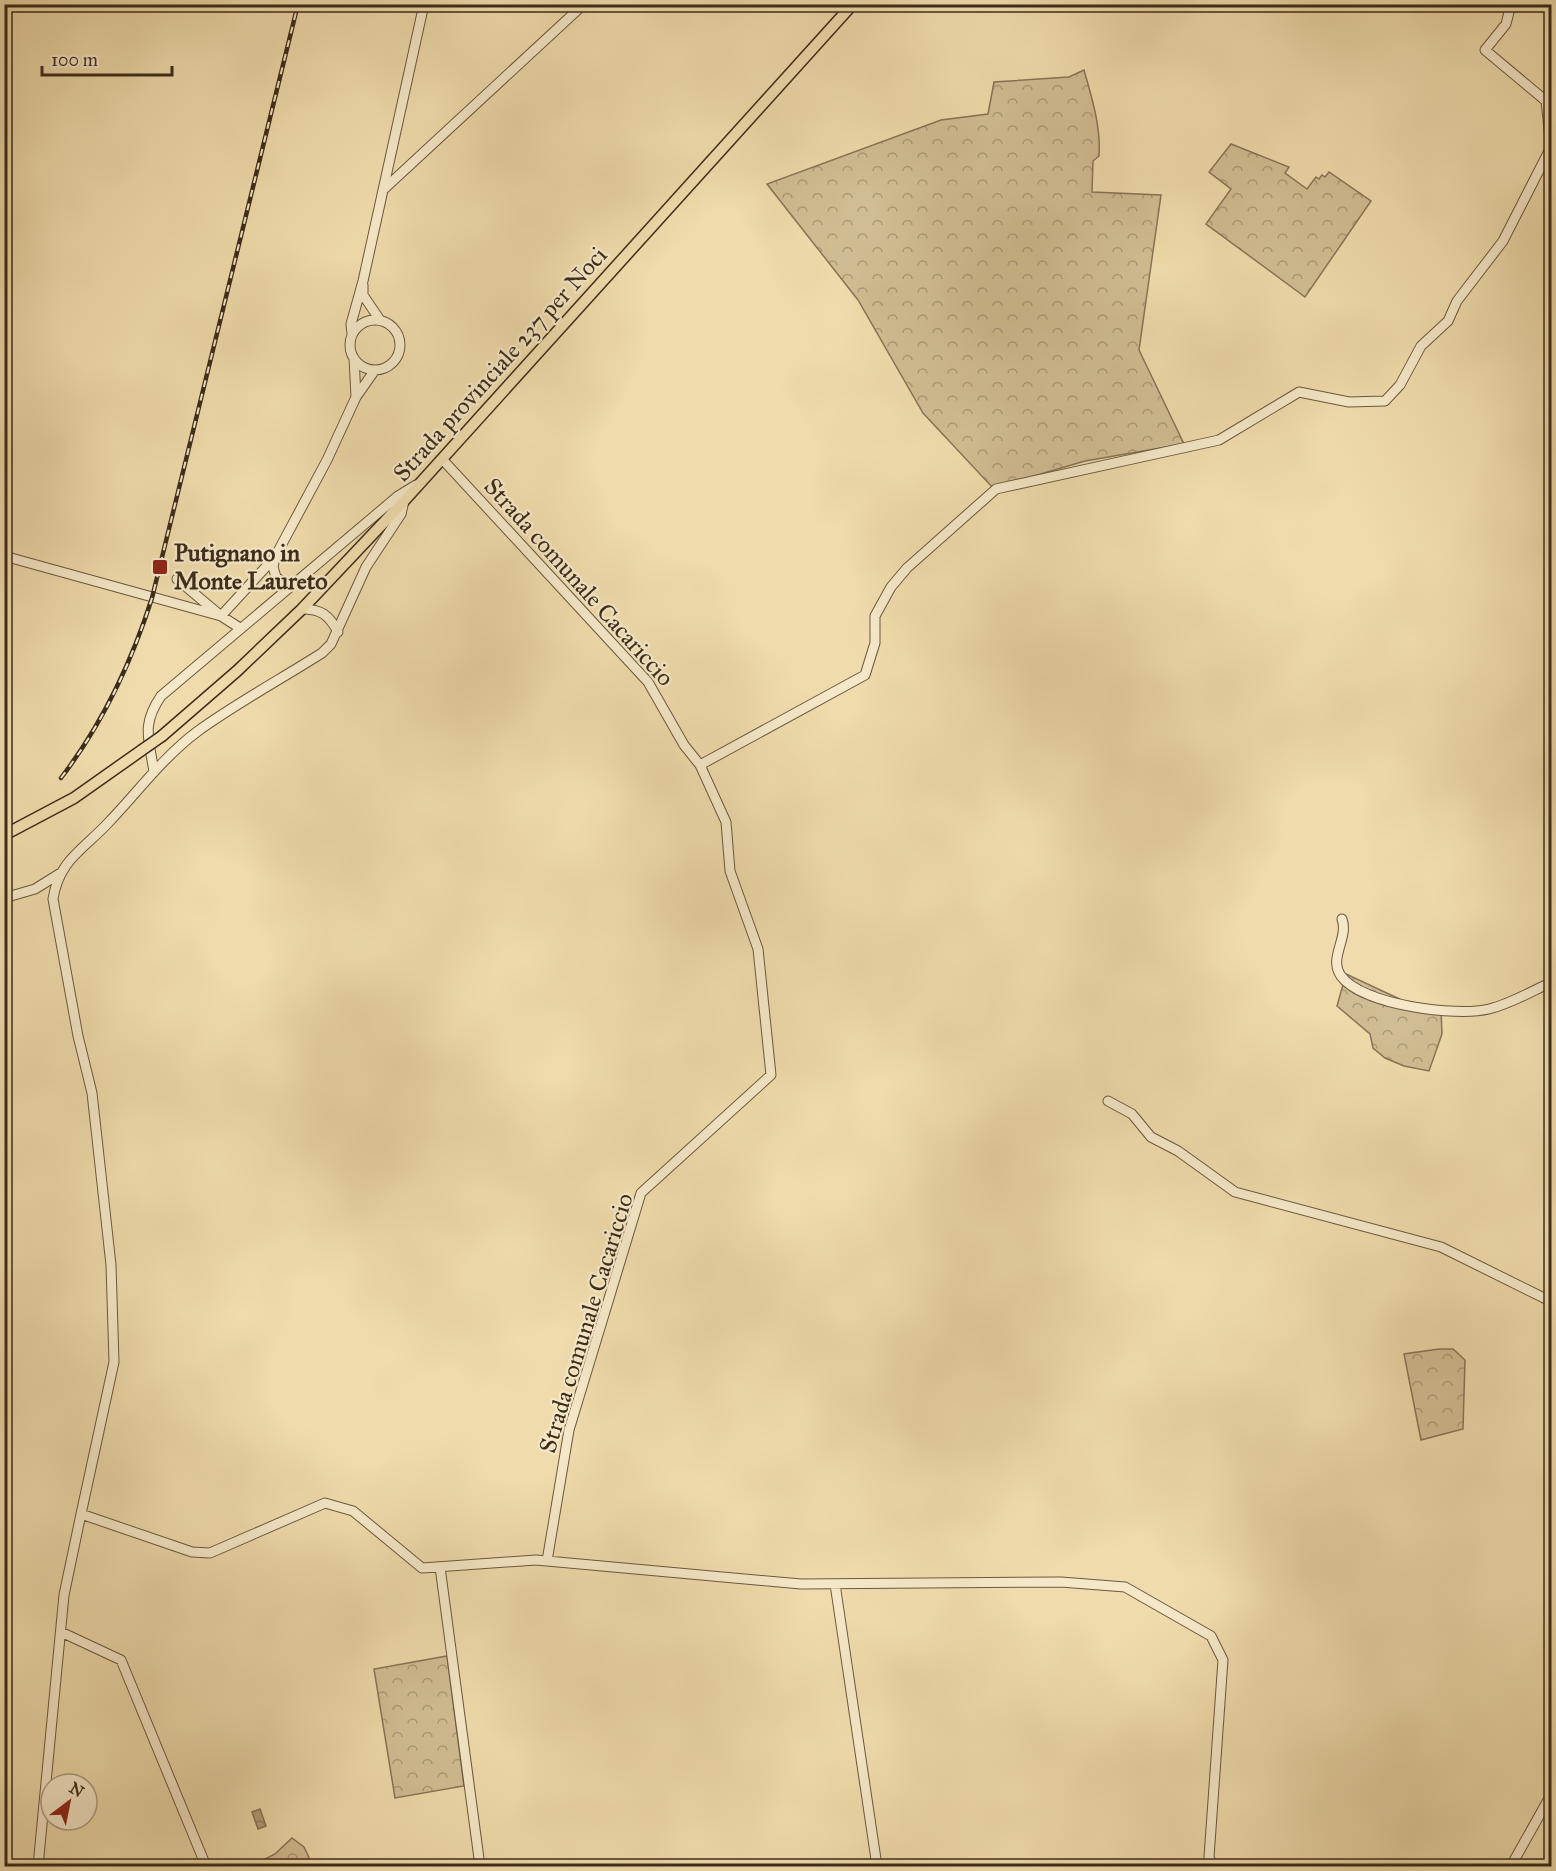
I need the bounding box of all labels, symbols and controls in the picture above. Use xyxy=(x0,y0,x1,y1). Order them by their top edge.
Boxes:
scale bar xyxy=(42,39,172,77)
text: 100 m xyxy=(51,49,98,71)
street label: Strada provinciale 237 per Noci xyxy=(387,240,614,488)
street label: Strada comunale Cacariccio xyxy=(478,472,680,692)
place label: Putignano in Monte Laureto xyxy=(174,538,328,596)
marker: Putignano in Monte Laureto xyxy=(151,558,169,576)
street label: Strada comunale Cacariccio xyxy=(532,1190,640,1456)
north arrow xyxy=(39,1772,99,1832)
text: N xyxy=(66,1778,88,1802)

